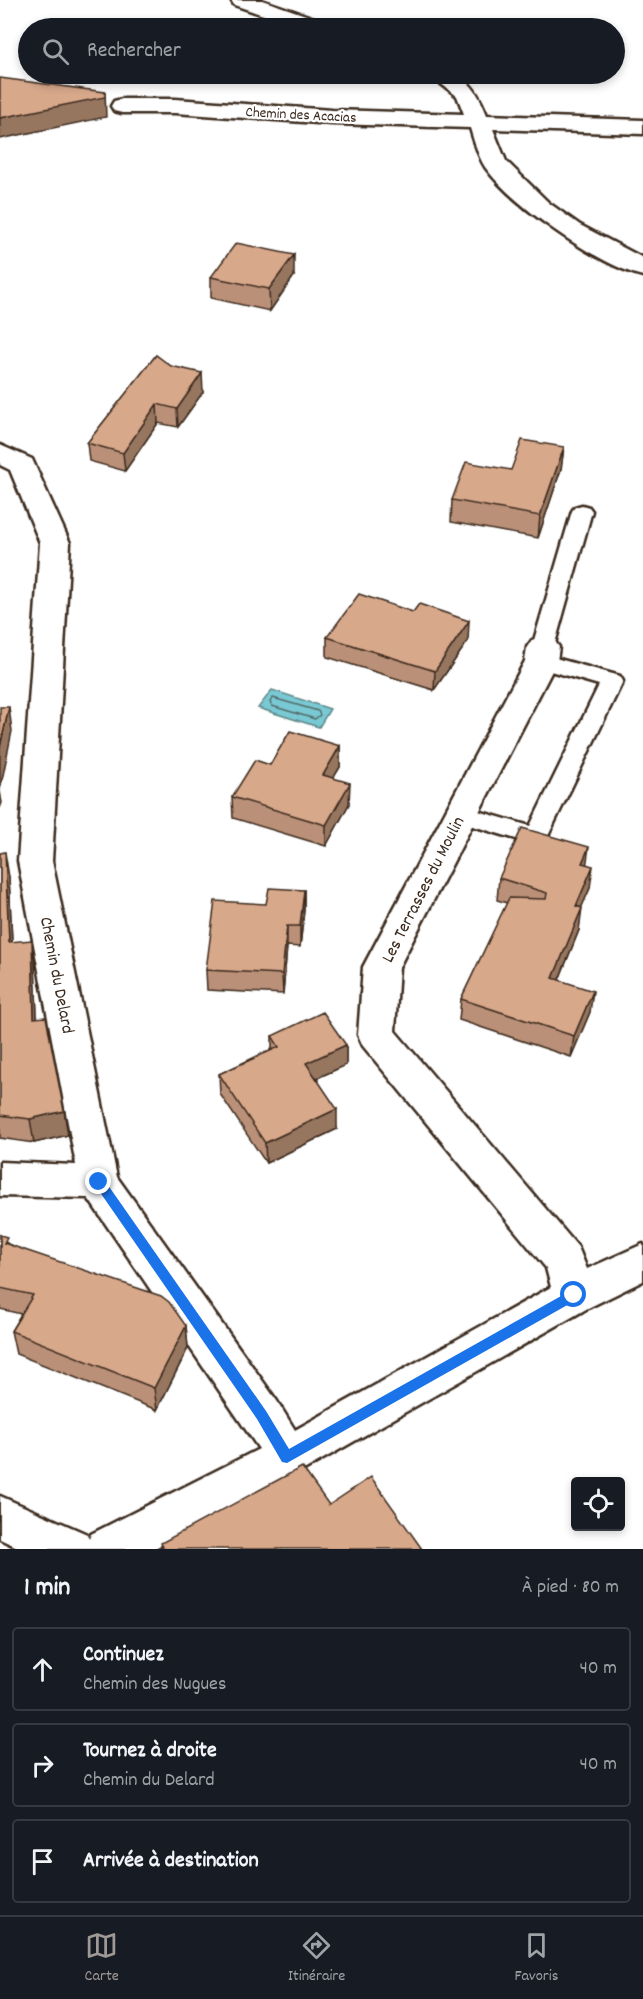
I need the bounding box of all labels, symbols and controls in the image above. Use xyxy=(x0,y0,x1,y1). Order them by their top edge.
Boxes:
search box xyxy=(18,18,625,84)
icon: search xyxy=(39,35,72,68)
text: Rechercher xyxy=(87,36,181,67)
street label: Chemin des Acacias xyxy=(245,102,357,130)
street label: Les Terrasses du Moulin xyxy=(376,813,472,968)
street label: Chemin du Delard xyxy=(32,915,79,1036)
route end xyxy=(85,1168,111,1194)
route start xyxy=(560,1281,586,1307)
map controls xyxy=(571,1477,625,1531)
button: locate xyxy=(571,1477,625,1531)
text: 1 min xyxy=(24,1570,70,1607)
text: À pied · 80 m xyxy=(522,1574,619,1602)
text: Continuez xyxy=(83,1640,164,1671)
icon: ahead xyxy=(26,1653,59,1686)
text: 40 m xyxy=(579,1655,617,1683)
text: Chemin des Nugues xyxy=(83,1671,226,1699)
text: Tournez à droite xyxy=(83,1736,217,1767)
icon: right xyxy=(26,1749,59,1782)
text: 40 m xyxy=(579,1751,617,1779)
text: Chemin du Delard xyxy=(83,1767,215,1795)
icon: arrive xyxy=(26,1845,59,1878)
text: Arrivée à destination xyxy=(83,1846,259,1877)
tab: Carte xyxy=(85,1929,119,1988)
tab: Itinéraire xyxy=(288,1929,345,1988)
tab: Favoris xyxy=(514,1929,558,1988)

